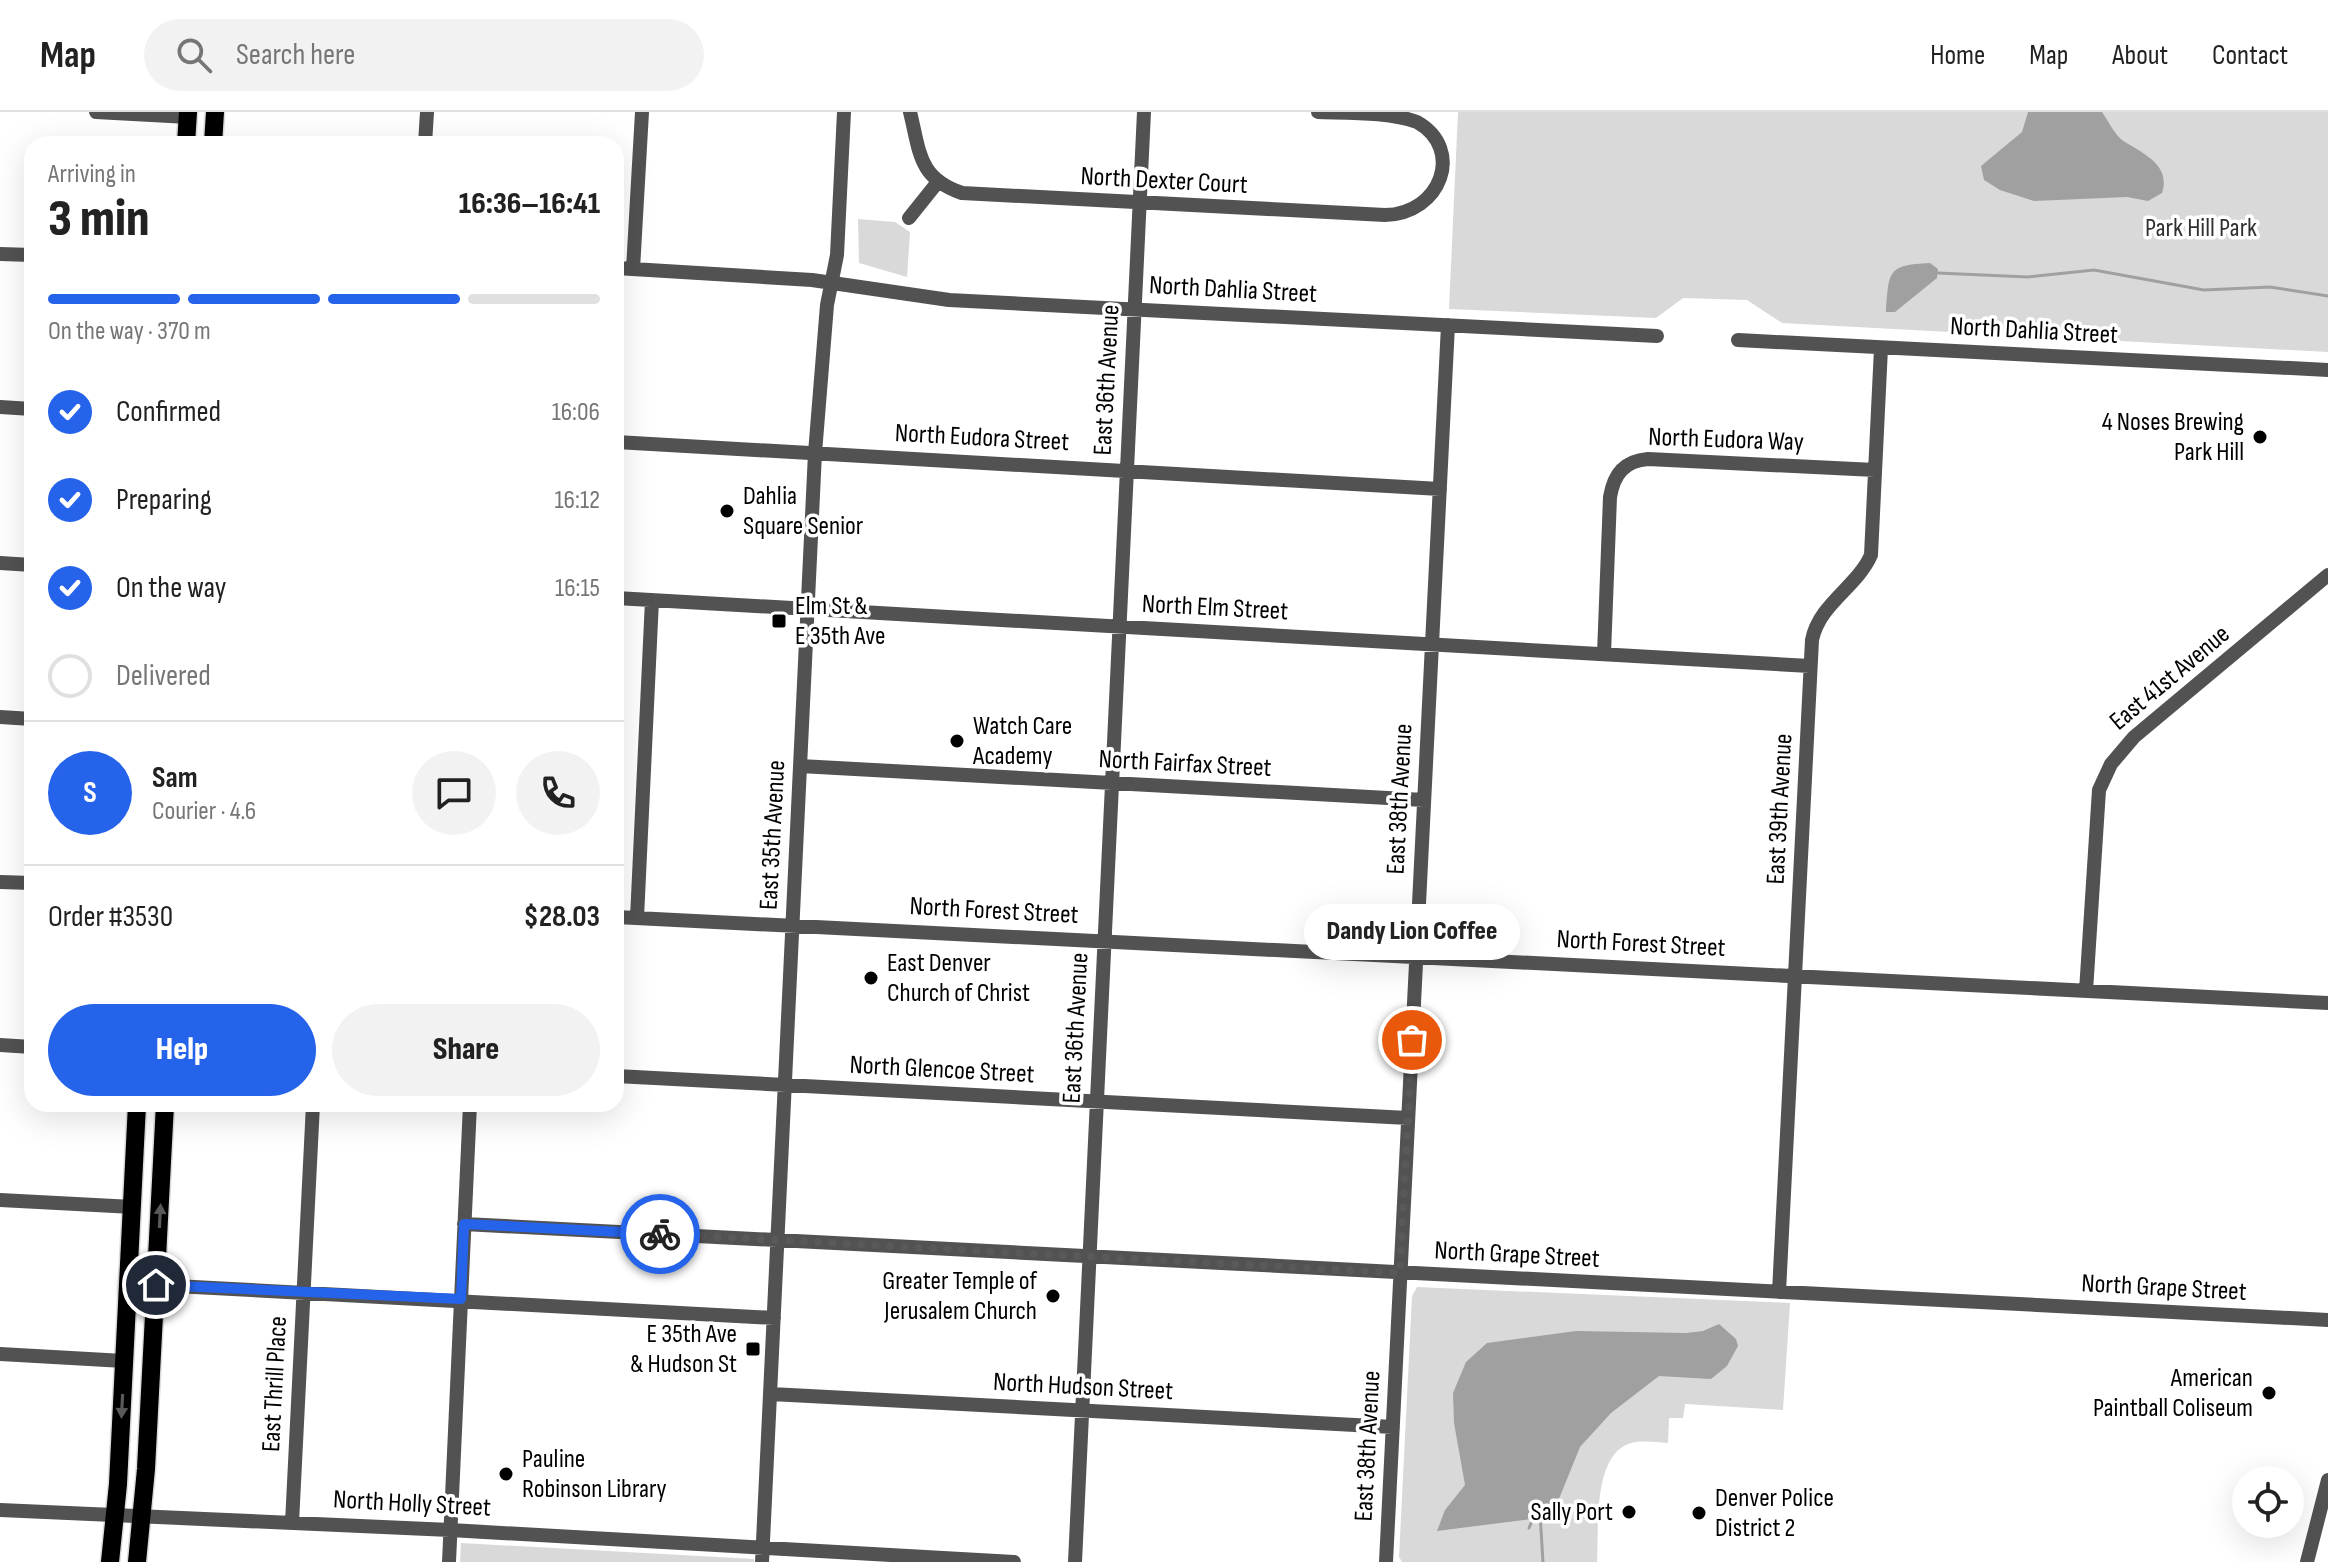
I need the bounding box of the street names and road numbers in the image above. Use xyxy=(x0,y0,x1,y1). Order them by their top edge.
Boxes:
street label: North Dexter Court xyxy=(1080,161,1248,201)
street label: North Dahlia Street xyxy=(1148,270,1318,310)
street label: East 36th Avenue xyxy=(1088,304,1126,456)
street label: North Dahlia Street xyxy=(1949,311,2119,351)
street label: North Eudora Street xyxy=(894,418,1070,458)
street label: North Eudora Way xyxy=(1648,422,1804,458)
street label: North Elm Street xyxy=(1141,589,1289,627)
street label: East 41st Avenue xyxy=(2104,619,2236,737)
street label: East 38th Avenue xyxy=(1381,723,1419,875)
street label: East 39th Avenue xyxy=(1761,733,1799,885)
street label: North Fairfax Street xyxy=(1098,744,1272,784)
street label: East 35th Avenue xyxy=(754,759,792,911)
street label: North Forest Street xyxy=(909,891,1079,931)
street label: North Forest Street xyxy=(1556,924,1726,964)
street label: East 36th Avenue xyxy=(1057,952,1095,1104)
street label: North Glencoe Street xyxy=(849,1050,1035,1090)
street label: North Grape Street xyxy=(1434,1235,1600,1275)
street label: North Grape Street xyxy=(2081,1268,2247,1308)
street label: East Thrill Place xyxy=(256,1315,294,1453)
street label: North Hudson Street xyxy=(992,1367,1174,1407)
street label: East 38th Avenue xyxy=(1349,1370,1387,1522)
street label: North Holly Street xyxy=(332,1484,492,1524)

